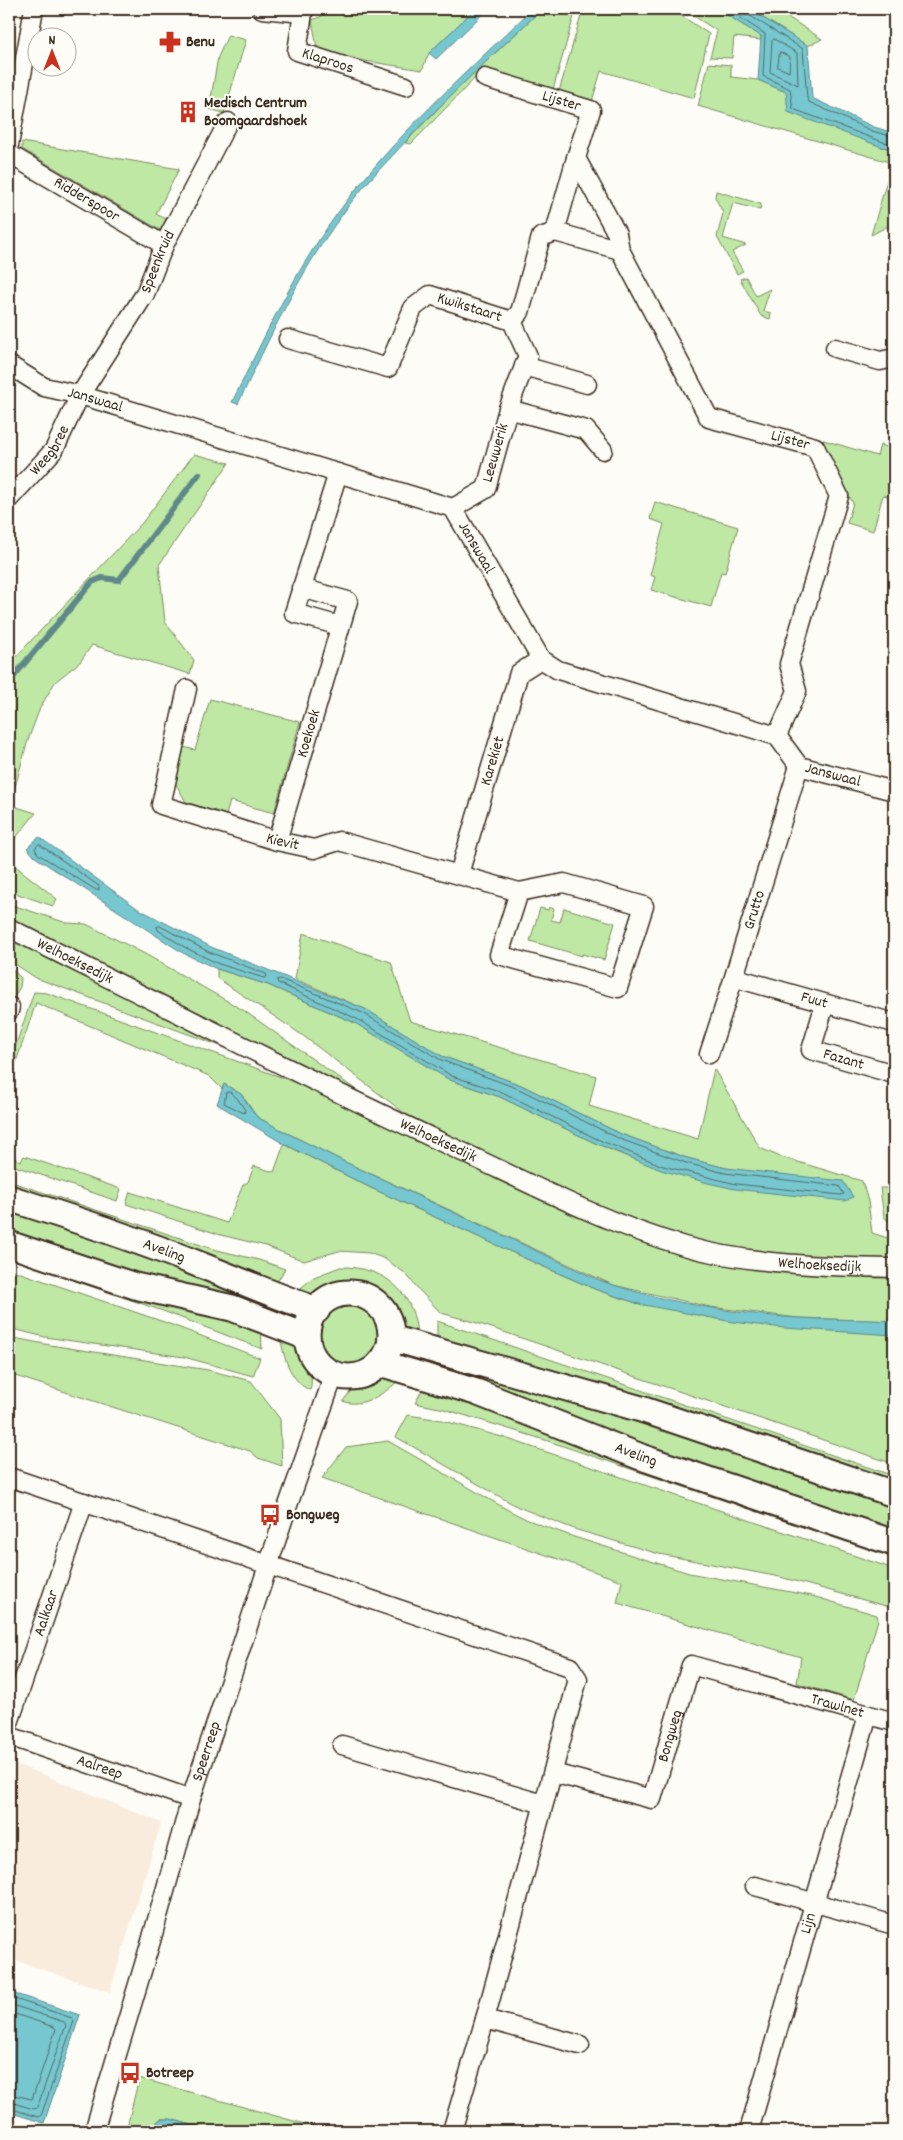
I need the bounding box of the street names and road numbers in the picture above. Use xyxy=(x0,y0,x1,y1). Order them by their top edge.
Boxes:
street label: Klaproos xyxy=(299,42,357,80)
street label: Lijster xyxy=(539,84,584,118)
street label: Ridderspoor xyxy=(49,171,124,228)
street label: Speenkruid xyxy=(135,226,181,297)
street label: Kwikstaart xyxy=(434,286,505,329)
street label: Janswaal xyxy=(65,381,126,419)
street label: Weegbree xyxy=(24,421,76,481)
street label: Leeuwerik xyxy=(477,421,515,485)
street label: Lijster xyxy=(768,424,812,457)
street label: Janswaal xyxy=(452,518,500,578)
street label: Koekoek xyxy=(291,707,327,760)
street label: Karekiet xyxy=(475,733,511,788)
street label: Janswaal xyxy=(803,757,863,793)
street label: Kievit xyxy=(263,827,301,857)
street label: Grutto xyxy=(738,888,771,932)
street label: Welhoeksedijk xyxy=(33,932,117,990)
street label: Fuut xyxy=(798,986,830,1015)
street label: Fazant xyxy=(820,1043,867,1076)
street label: Welhoeksedijk xyxy=(396,1112,481,1169)
street label: Aveling xyxy=(140,1232,189,1269)
street label: Welhoeksedijk xyxy=(777,1251,862,1279)
street label: Aveling xyxy=(611,1436,660,1473)
street label: Aalkaar xyxy=(28,1587,65,1639)
street label: Trawlnet xyxy=(808,1688,867,1725)
street label: Bongweg xyxy=(652,1707,689,1765)
street label: Speerreep xyxy=(186,1718,227,1784)
street label: Aalreep xyxy=(74,1749,126,1786)
street label: Lijn xyxy=(794,1910,822,1937)

